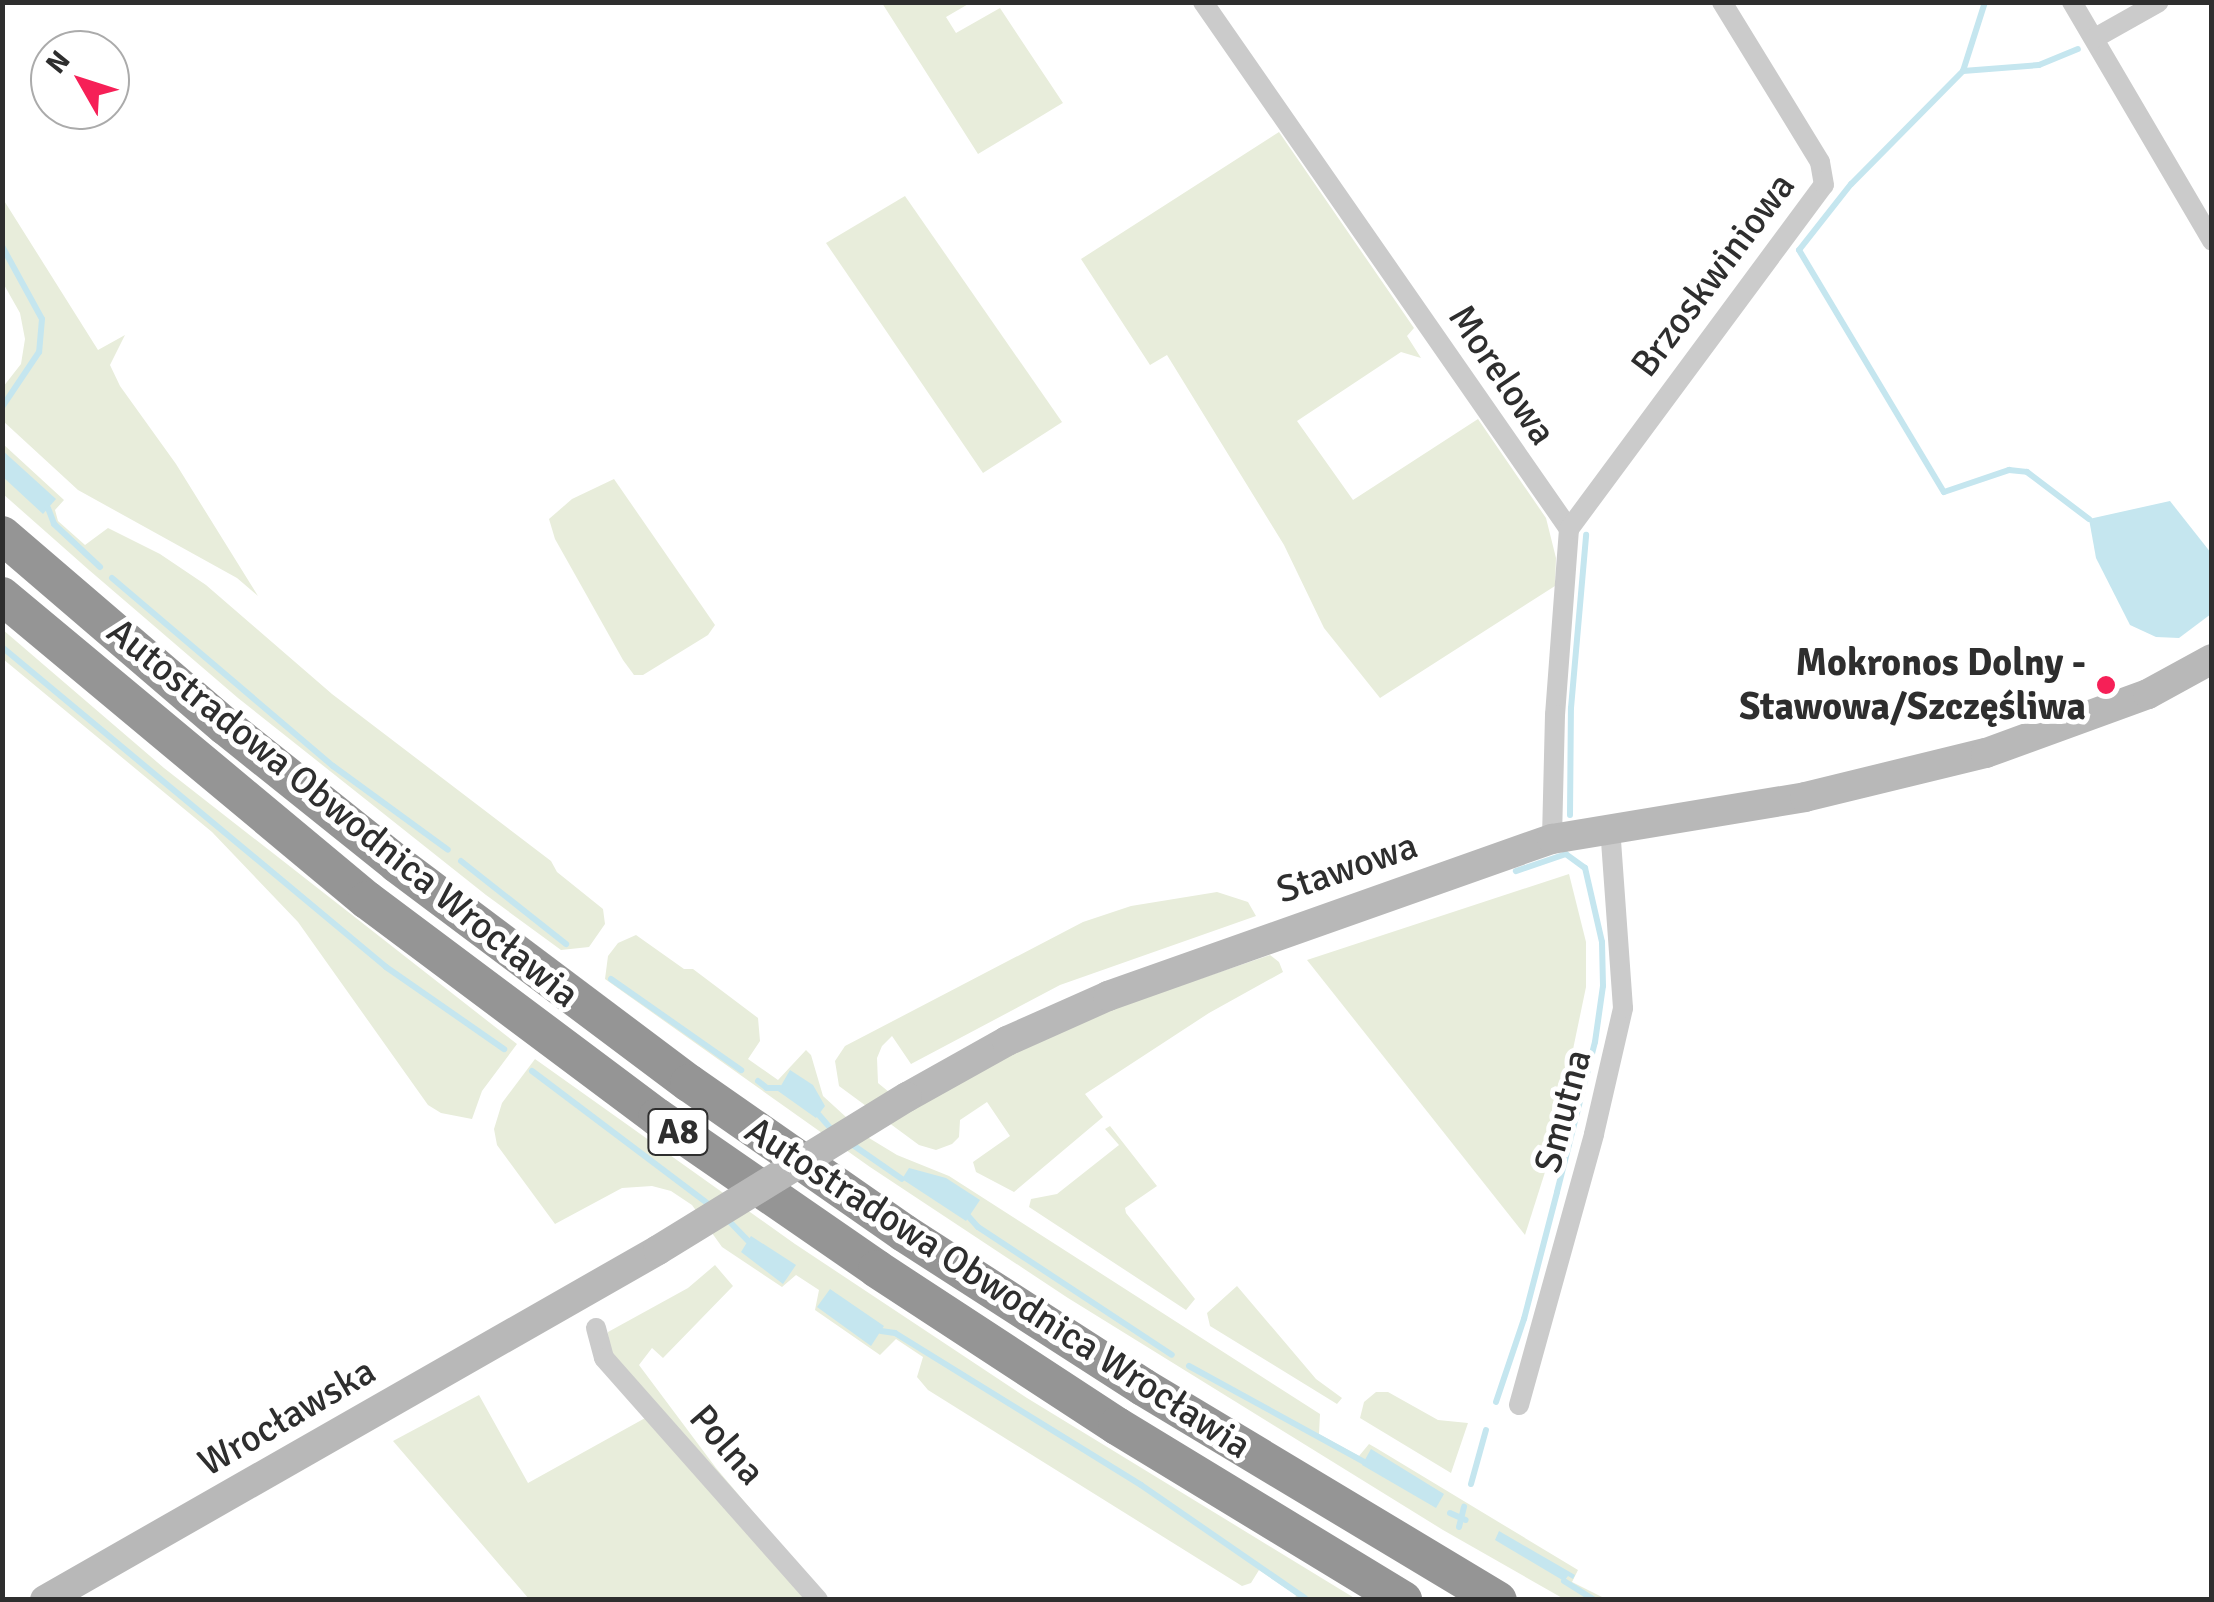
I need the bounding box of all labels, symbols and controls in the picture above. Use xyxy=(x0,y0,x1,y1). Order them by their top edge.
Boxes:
north arrow xyxy=(30,30,130,130)
text: N xyxy=(39,44,78,81)
street label: Brzoskwiniowa xyxy=(1622,164,1804,386)
street label: Morelowa xyxy=(1439,296,1565,454)
street label: Autostradowa Obwodnica Wrocławia xyxy=(98,609,588,1017)
place label: Mokronos Dolny - Stawowa/Szczęśliwa xyxy=(1739,640,2086,729)
marker: Mokronos Dolny - Stawowa/Szczęśliwa xyxy=(2095,674,2117,696)
street label: Stawowa xyxy=(1271,823,1423,913)
street label: Smutna xyxy=(1525,1044,1601,1178)
road number: A8 xyxy=(646,1102,710,1162)
street label: Autostradowa Obwodnica Wrocławia xyxy=(737,1107,1259,1469)
street label: Wrocławska xyxy=(190,1348,384,1486)
street label: Polna xyxy=(680,1396,774,1494)

